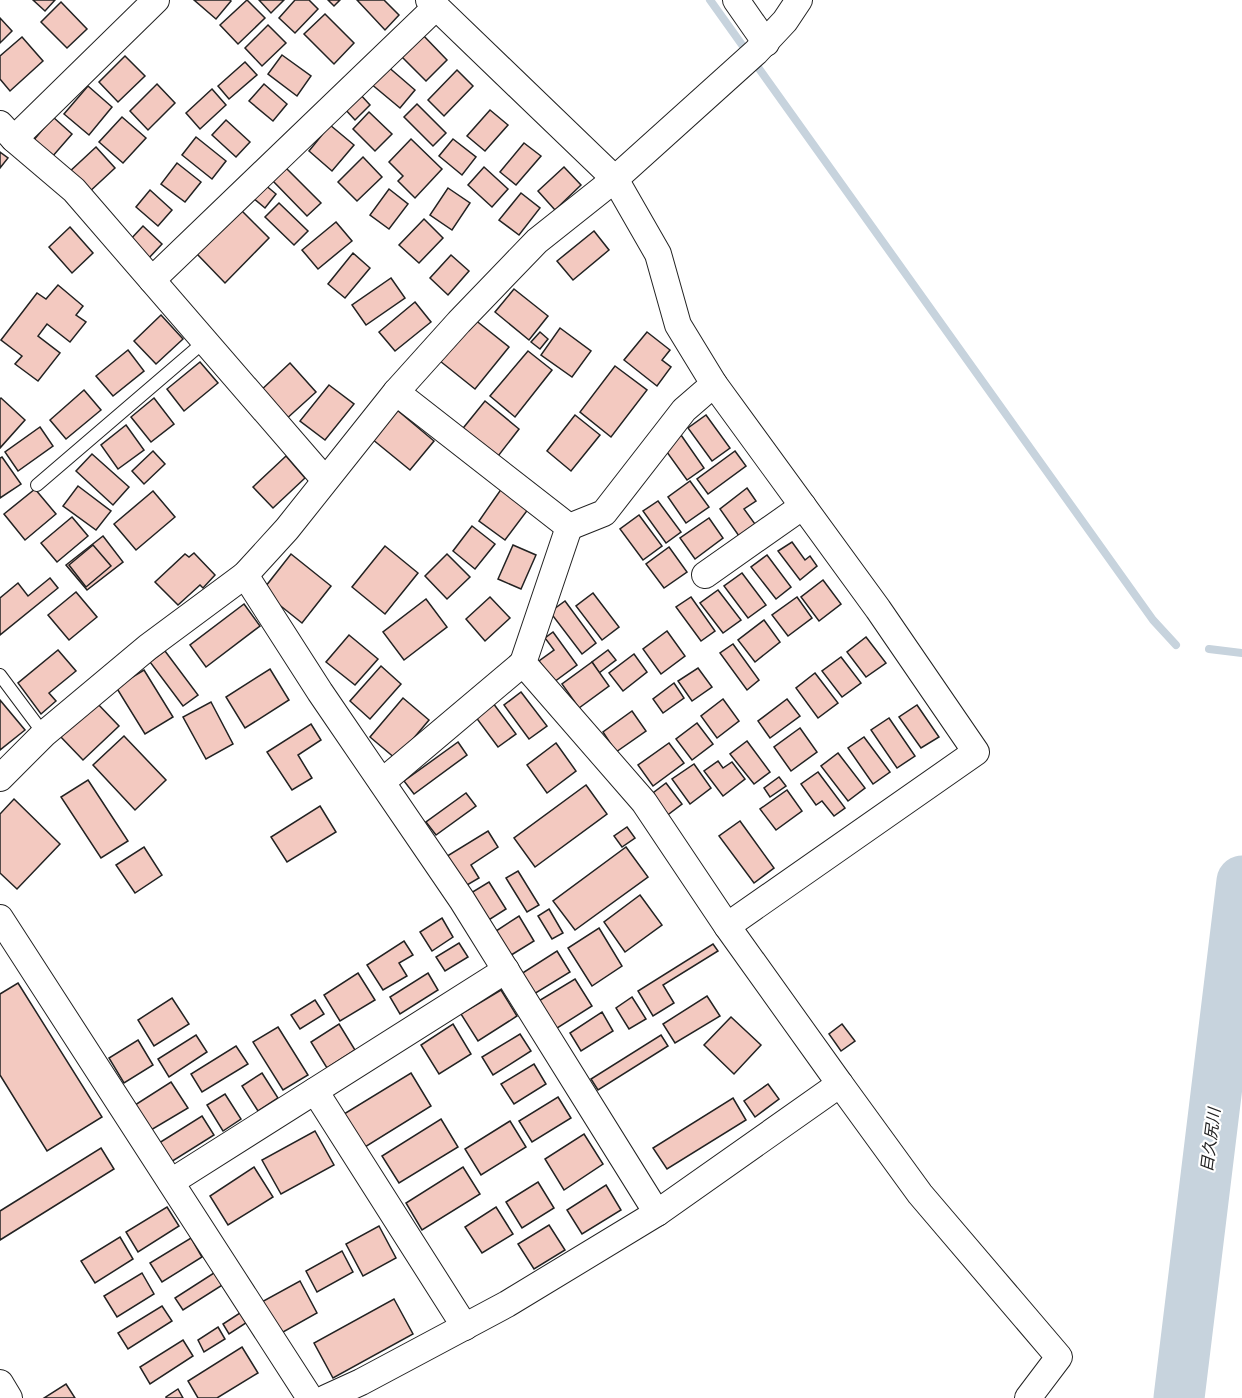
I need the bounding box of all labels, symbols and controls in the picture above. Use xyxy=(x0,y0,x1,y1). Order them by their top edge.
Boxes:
water label: 目久尻川 xyxy=(1196,1105,1224,1173)

